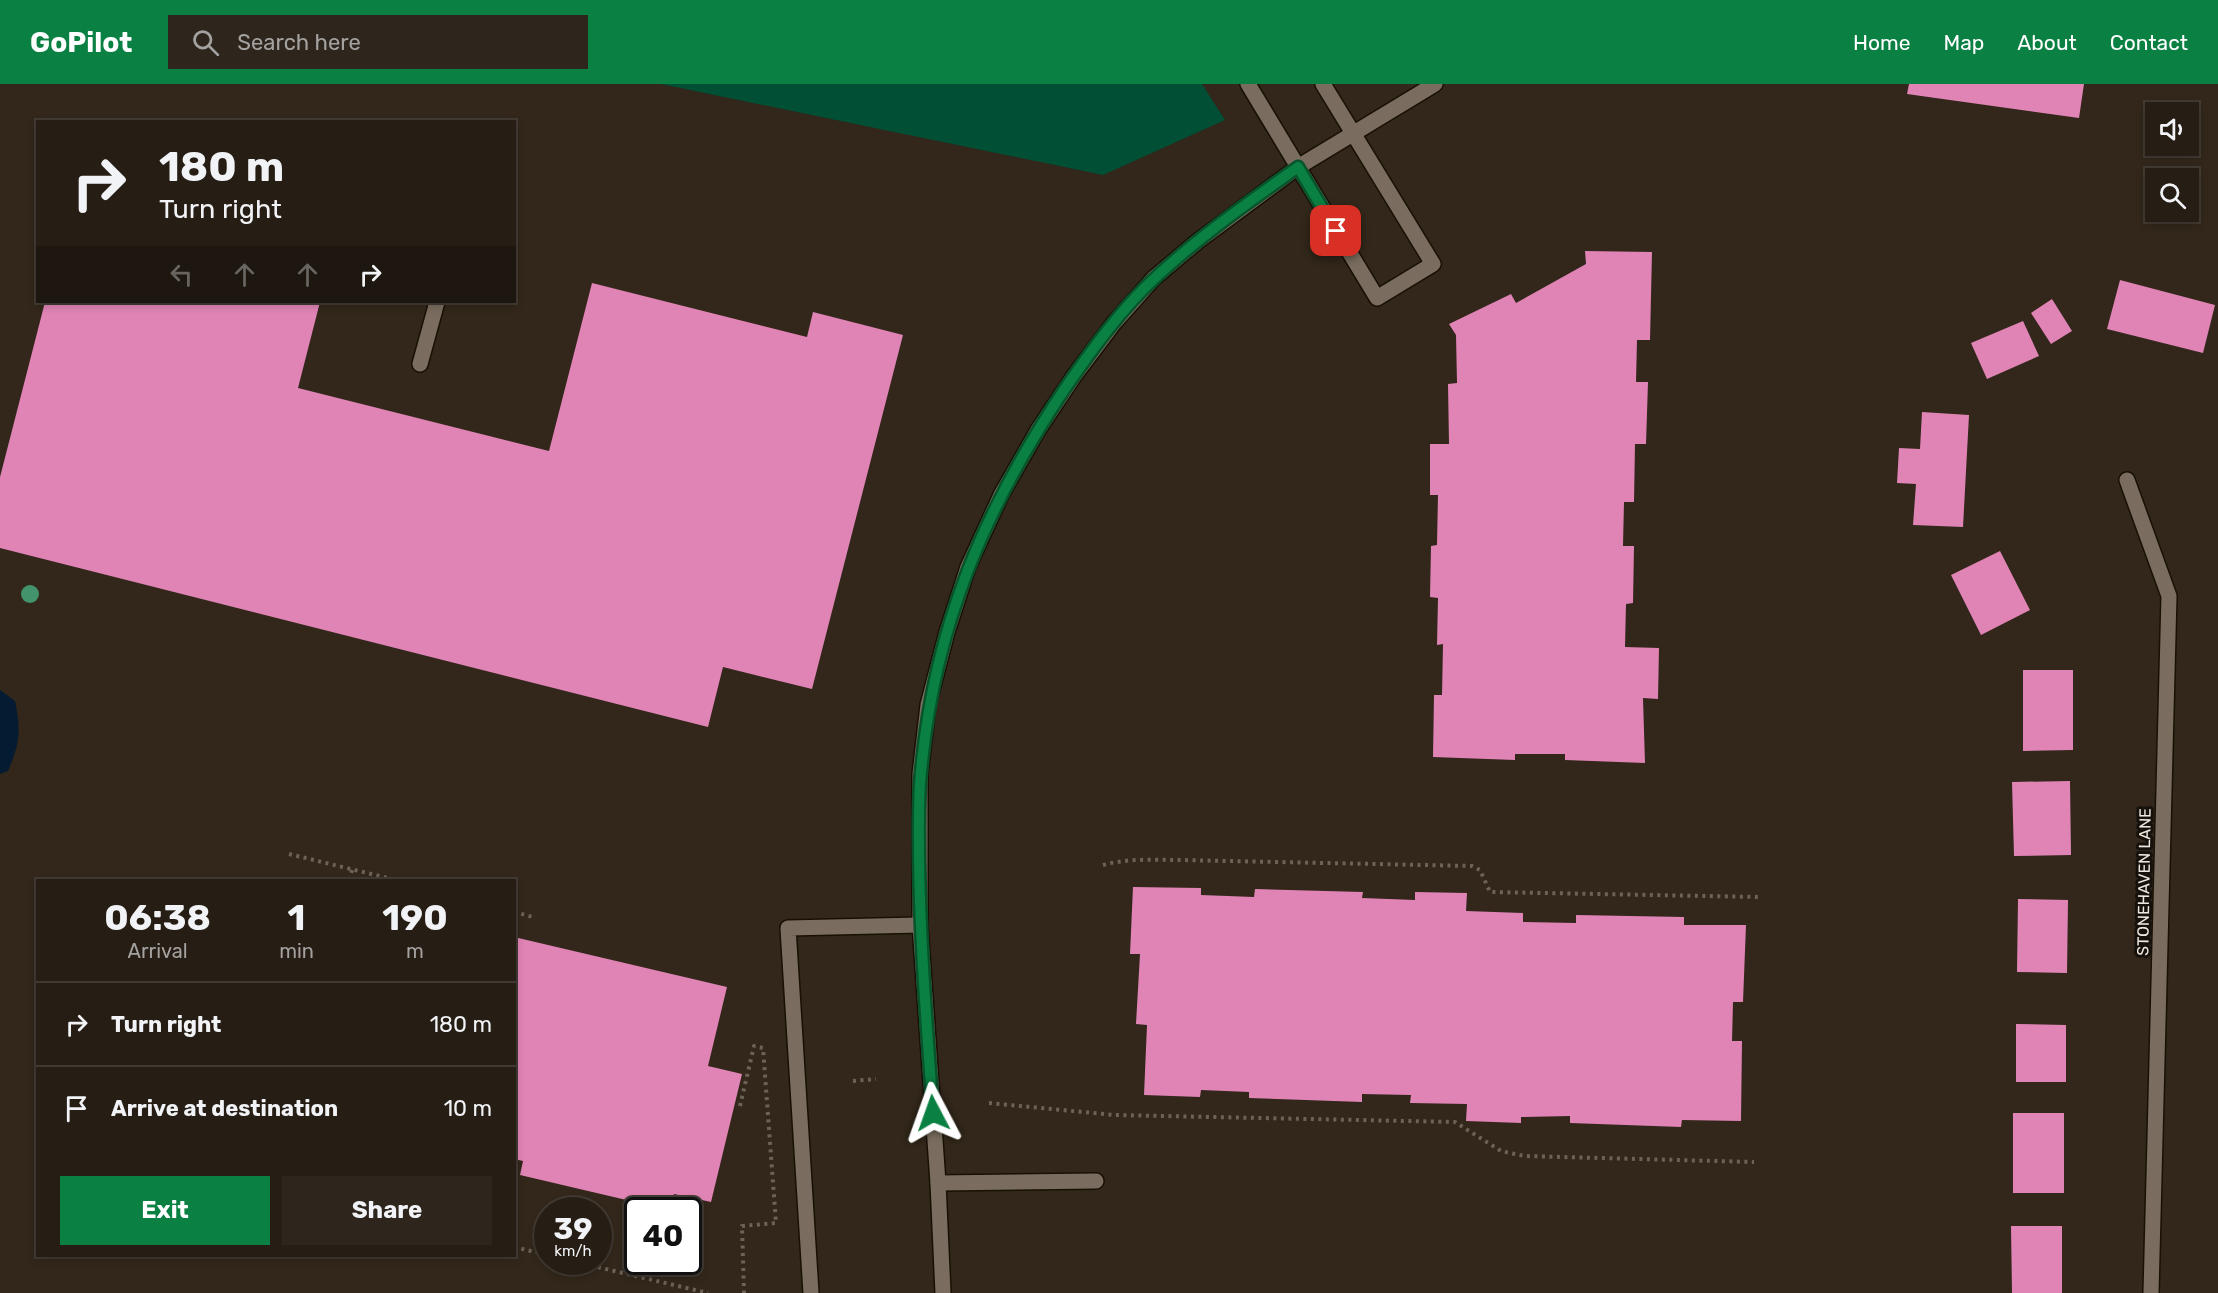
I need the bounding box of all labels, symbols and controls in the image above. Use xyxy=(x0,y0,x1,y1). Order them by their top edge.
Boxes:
search box xyxy=(168,15,588,69)
text: GoPilot xyxy=(30,26,132,59)
icon: search xyxy=(189,26,222,59)
text: Search here xyxy=(237,29,361,56)
text: Home xyxy=(1853,30,1910,55)
text: Map xyxy=(1943,30,1984,55)
text: About xyxy=(2017,30,2077,55)
text: Contact xyxy=(2110,30,2188,55)
map controls xyxy=(2145,102,2199,222)
button: sound xyxy=(2145,102,2199,156)
text: 180 m xyxy=(159,142,284,192)
icon: right xyxy=(60,144,138,222)
button: search xyxy=(2145,168,2199,222)
text: Turn right xyxy=(159,193,282,225)
pin xyxy=(1310,205,1361,256)
icon: arrive xyxy=(1319,214,1352,247)
icon: left xyxy=(165,258,198,291)
icon: ahead xyxy=(228,258,261,291)
icon: ahead xyxy=(291,258,324,291)
icon: right xyxy=(354,258,387,291)
street label: STONEHAVEN LANE xyxy=(2133,808,2155,956)
text: 06:38 xyxy=(104,896,211,939)
text: 1 xyxy=(288,896,305,939)
text: 190 xyxy=(382,896,448,939)
text: Arrival xyxy=(128,939,188,963)
text: min xyxy=(279,939,314,963)
text: m xyxy=(406,939,424,963)
icon: right xyxy=(60,1008,93,1041)
text: Turn right xyxy=(111,1011,221,1038)
text: 180 m xyxy=(430,1011,492,1038)
position arrow xyxy=(901,1081,965,1145)
icon: arrive xyxy=(60,1092,93,1125)
text: Arrive at destination xyxy=(111,1095,338,1122)
text: 10 m xyxy=(444,1095,492,1122)
button: Exit xyxy=(60,1176,270,1245)
button: Share xyxy=(282,1176,492,1245)
speed limit sign: 40 xyxy=(624,1197,702,1275)
text: 39 xyxy=(554,1211,593,1247)
text: km/h xyxy=(554,1242,592,1260)

